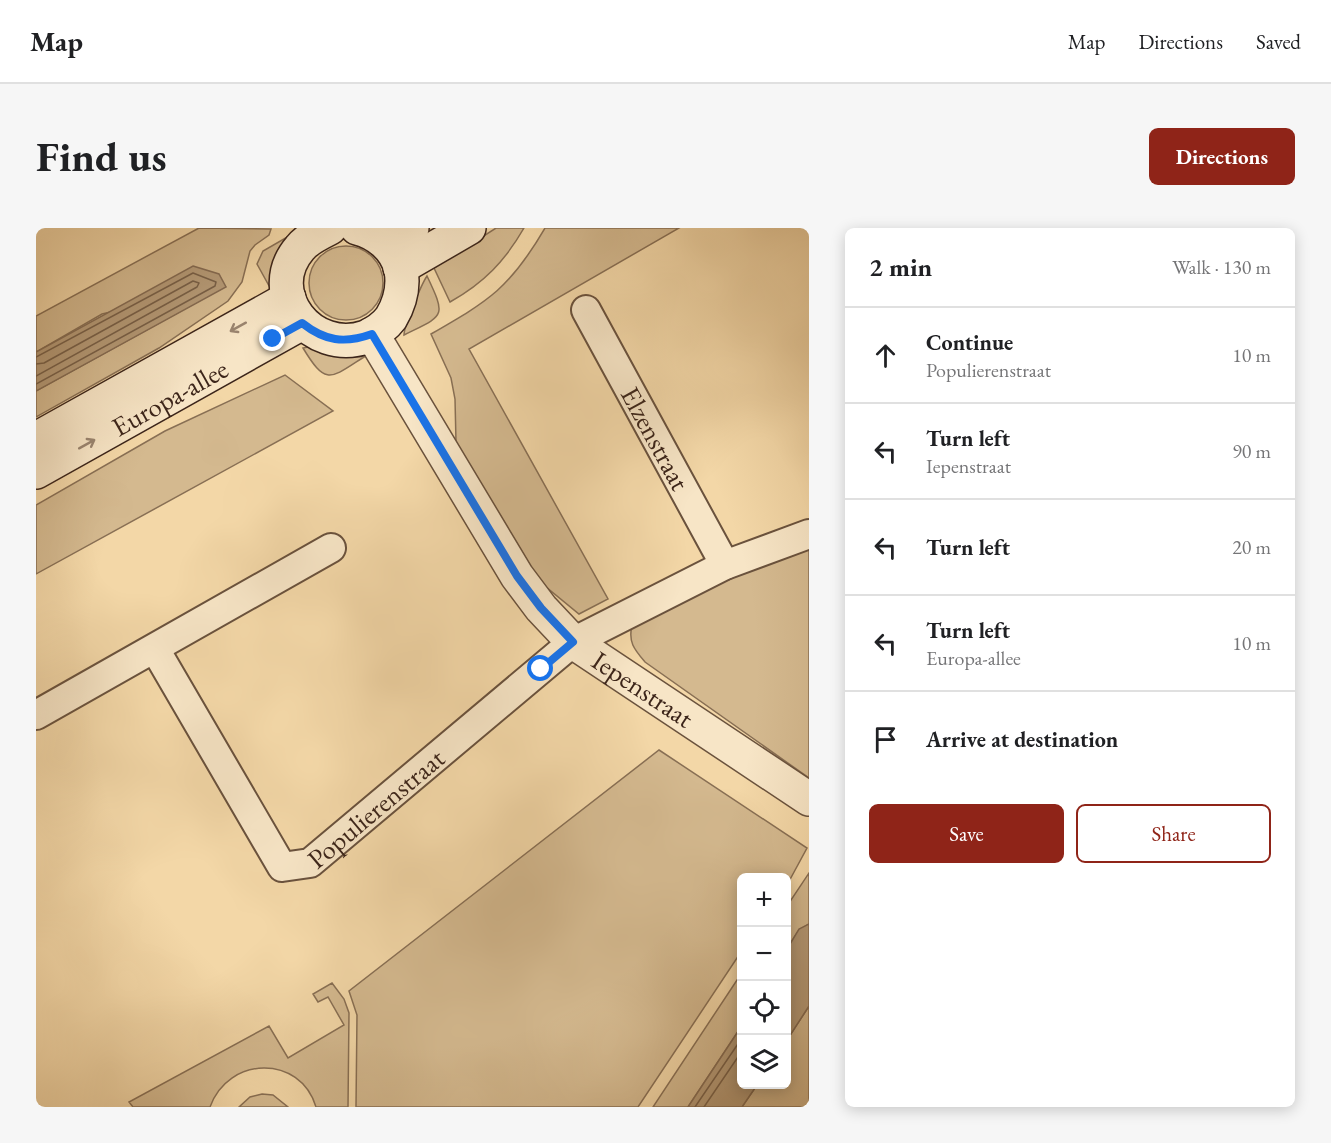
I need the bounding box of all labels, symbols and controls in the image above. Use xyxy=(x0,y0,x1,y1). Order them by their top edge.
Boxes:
text: Map xyxy=(30,23,83,59)
text: Map xyxy=(1068,28,1105,55)
text: Directions xyxy=(1138,28,1223,55)
text: Saved xyxy=(1256,28,1301,55)
button: Directions xyxy=(1149,128,1295,185)
text: Find us xyxy=(36,129,167,184)
text: 2 min xyxy=(869,250,932,284)
text: Walk · 130 m xyxy=(1172,254,1271,280)
one-way arrow xyxy=(230,321,247,333)
route end xyxy=(259,325,285,351)
text: Continue xyxy=(926,328,1013,357)
icon: ahead xyxy=(869,339,902,372)
text: 10 m xyxy=(1232,342,1271,368)
street label: Europa-allee xyxy=(105,351,234,444)
text: Populierenstraat xyxy=(926,357,1051,383)
street label: Elzenstraat xyxy=(613,380,699,497)
text: Turn left xyxy=(926,424,1010,453)
icon: left xyxy=(869,435,902,468)
one-way arrow xyxy=(78,437,95,449)
text: 90 m xyxy=(1232,438,1271,464)
text: Iepenstraat xyxy=(926,453,1011,479)
icon: left xyxy=(869,531,902,564)
text: Turn left xyxy=(926,533,1010,562)
text: 20 m xyxy=(1232,534,1271,560)
text: Turn left xyxy=(926,616,1010,645)
icon: left xyxy=(869,627,902,660)
text: 10 m xyxy=(1232,630,1271,656)
street label: Iepenstraat xyxy=(586,642,701,735)
text: Europa-allee xyxy=(926,645,1021,671)
route start xyxy=(527,655,553,681)
icon: arrive xyxy=(869,723,902,756)
text: Arrive at destination xyxy=(926,725,1118,754)
street label: Populierenstraat xyxy=(299,740,452,876)
button: Save xyxy=(869,804,1064,863)
button: Share xyxy=(1076,804,1271,863)
map controls xyxy=(737,873,791,1089)
button: + xyxy=(737,873,791,927)
button: − xyxy=(737,927,791,981)
button: locate xyxy=(737,981,791,1035)
button: layers xyxy=(737,1035,791,1089)

